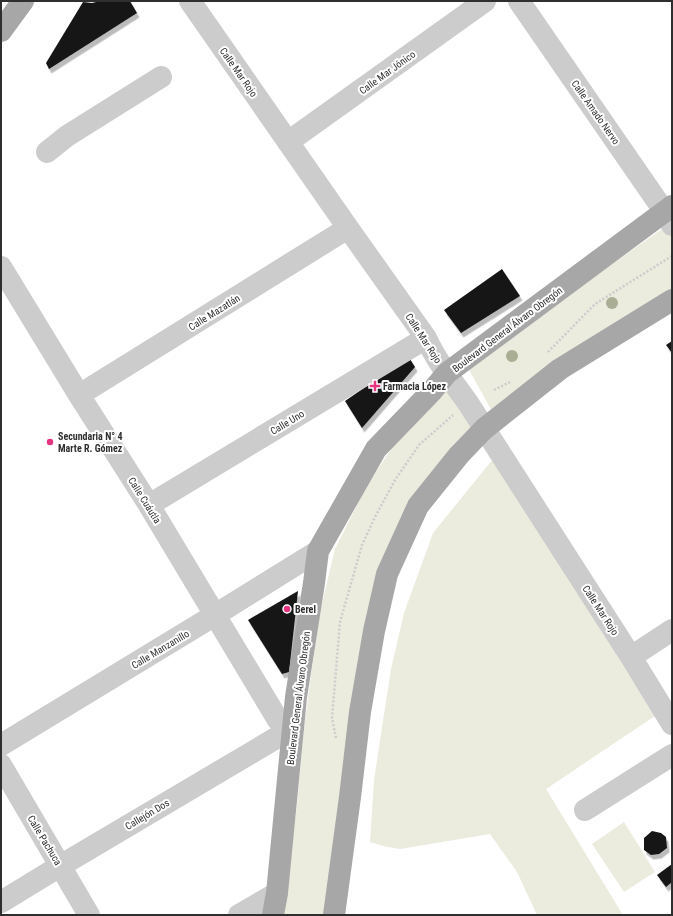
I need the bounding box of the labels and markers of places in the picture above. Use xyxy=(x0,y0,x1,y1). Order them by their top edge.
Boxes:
marker: Farmacia López xyxy=(370,381,380,391)
place label: Farmacia López xyxy=(383,381,446,392)
place label: Secundaria N° 4 Marte R. Gómez xyxy=(58,431,123,454)
marker: Secundaria N° 4 Marte R. Gómez xyxy=(45,437,55,447)
marker: Berel xyxy=(282,604,292,614)
place label: Berel xyxy=(295,604,316,615)

